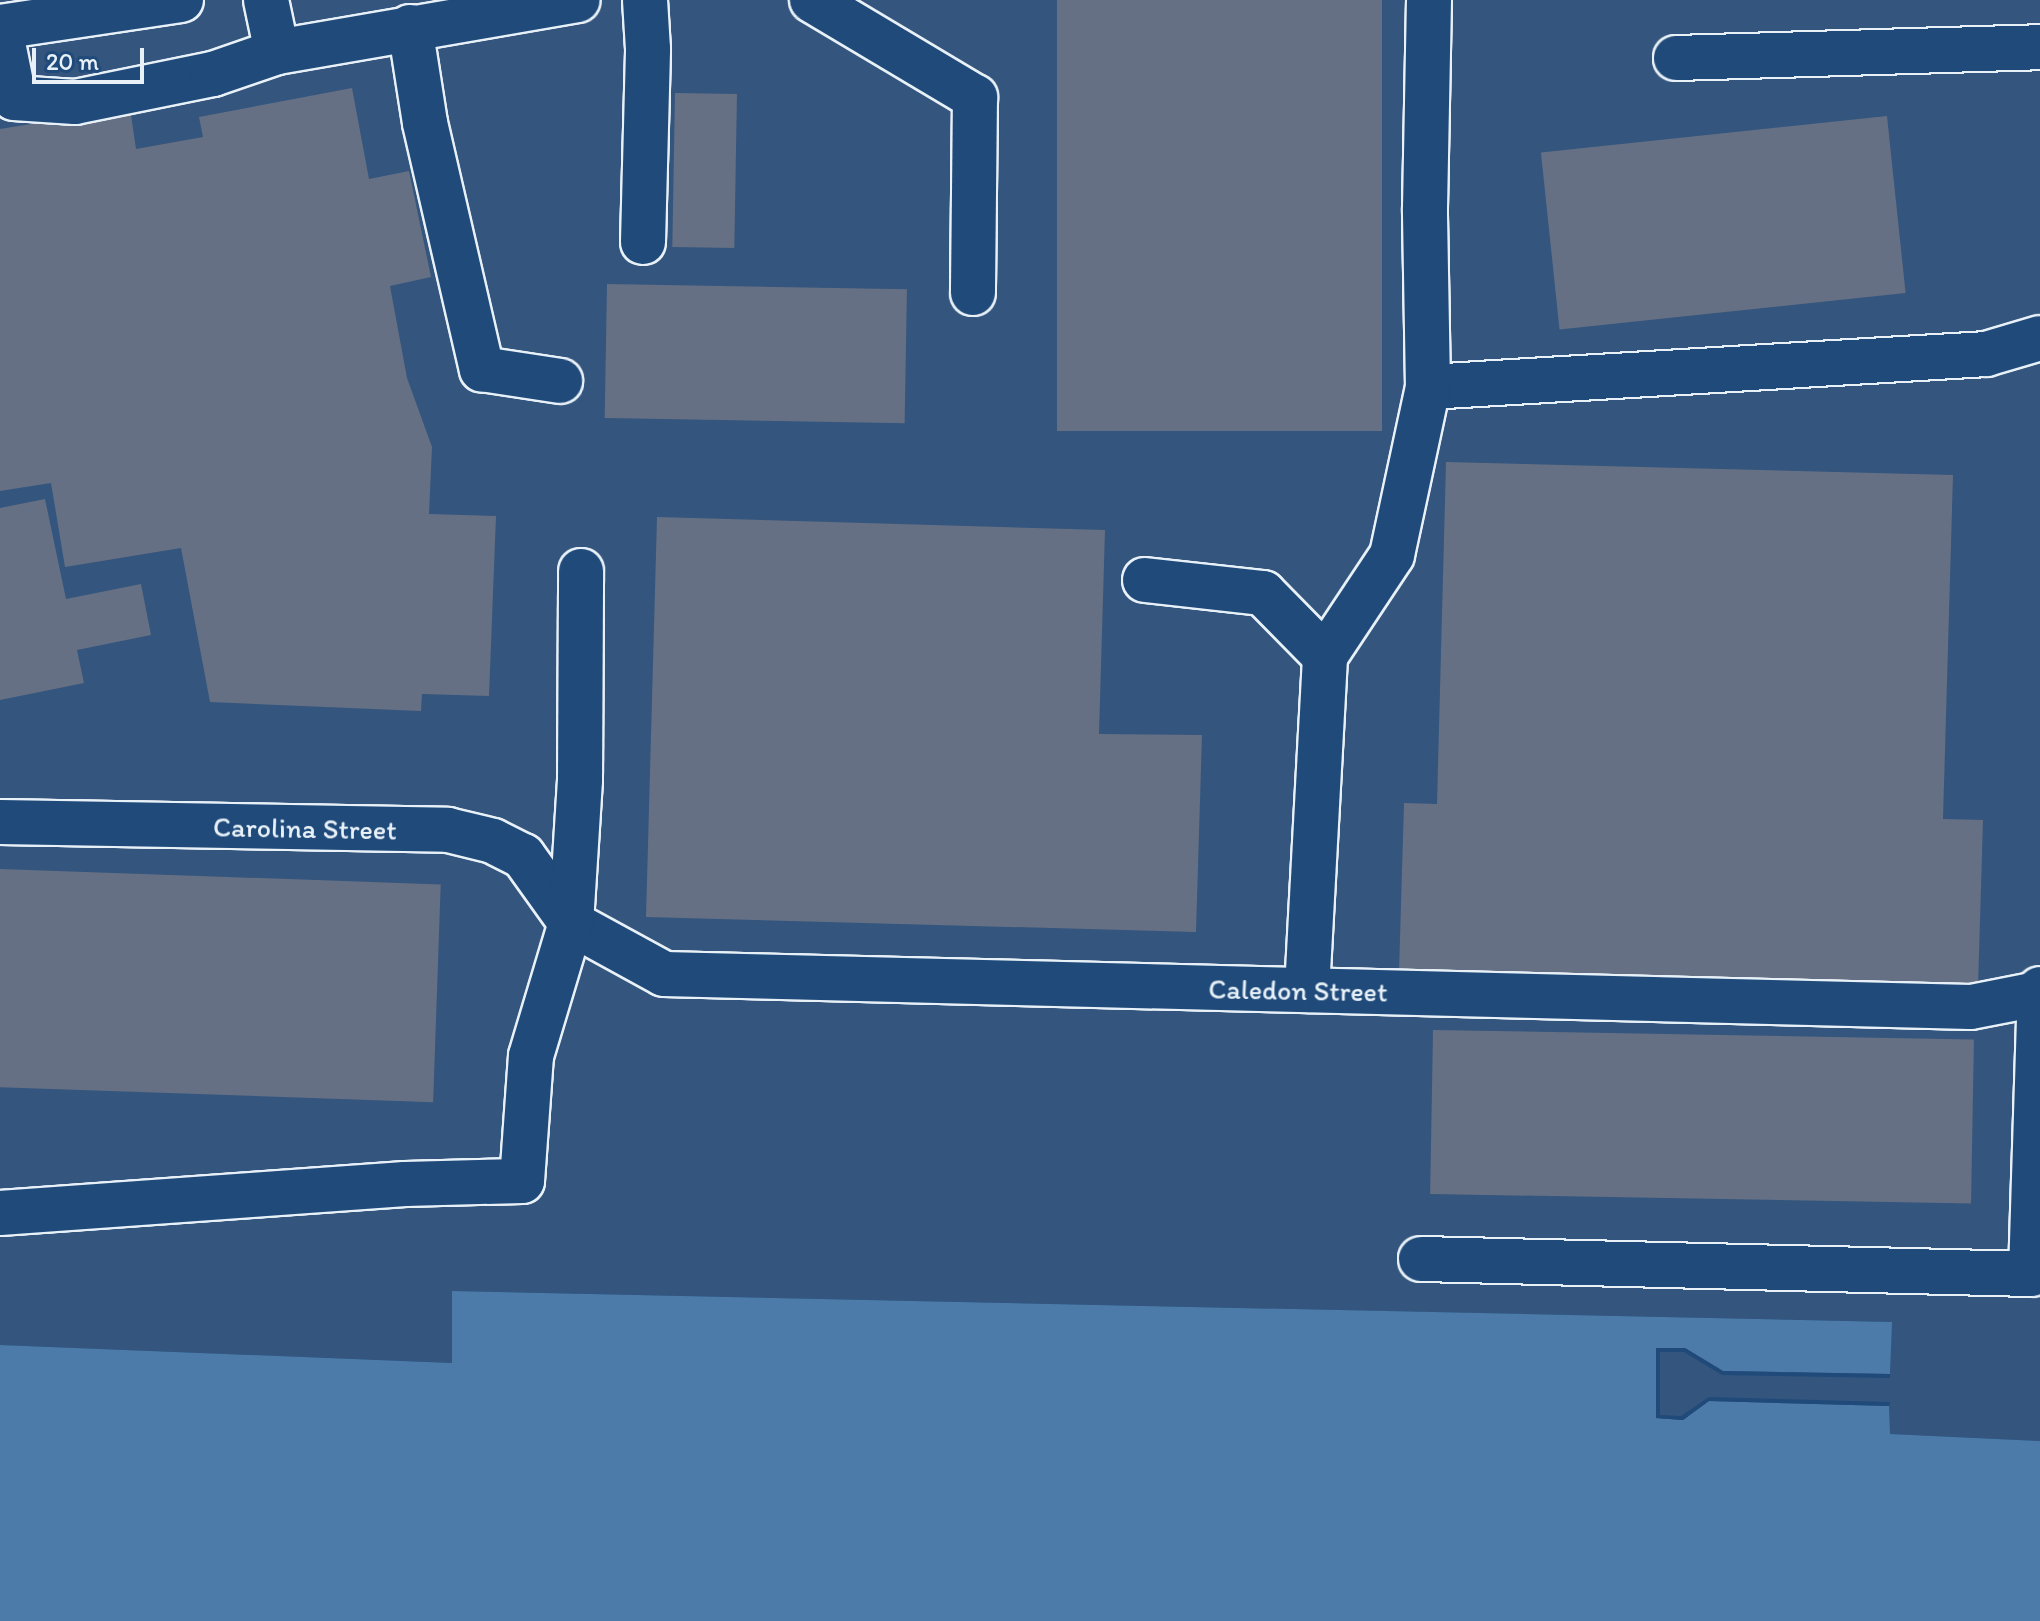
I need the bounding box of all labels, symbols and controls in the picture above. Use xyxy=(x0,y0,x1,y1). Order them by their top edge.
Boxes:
scale bar xyxy=(36,32,148,82)
text: 20 m xyxy=(46,47,99,76)
street label: Carolina Street xyxy=(213,810,397,846)
street label: Caledon Street xyxy=(1208,972,1388,1008)

